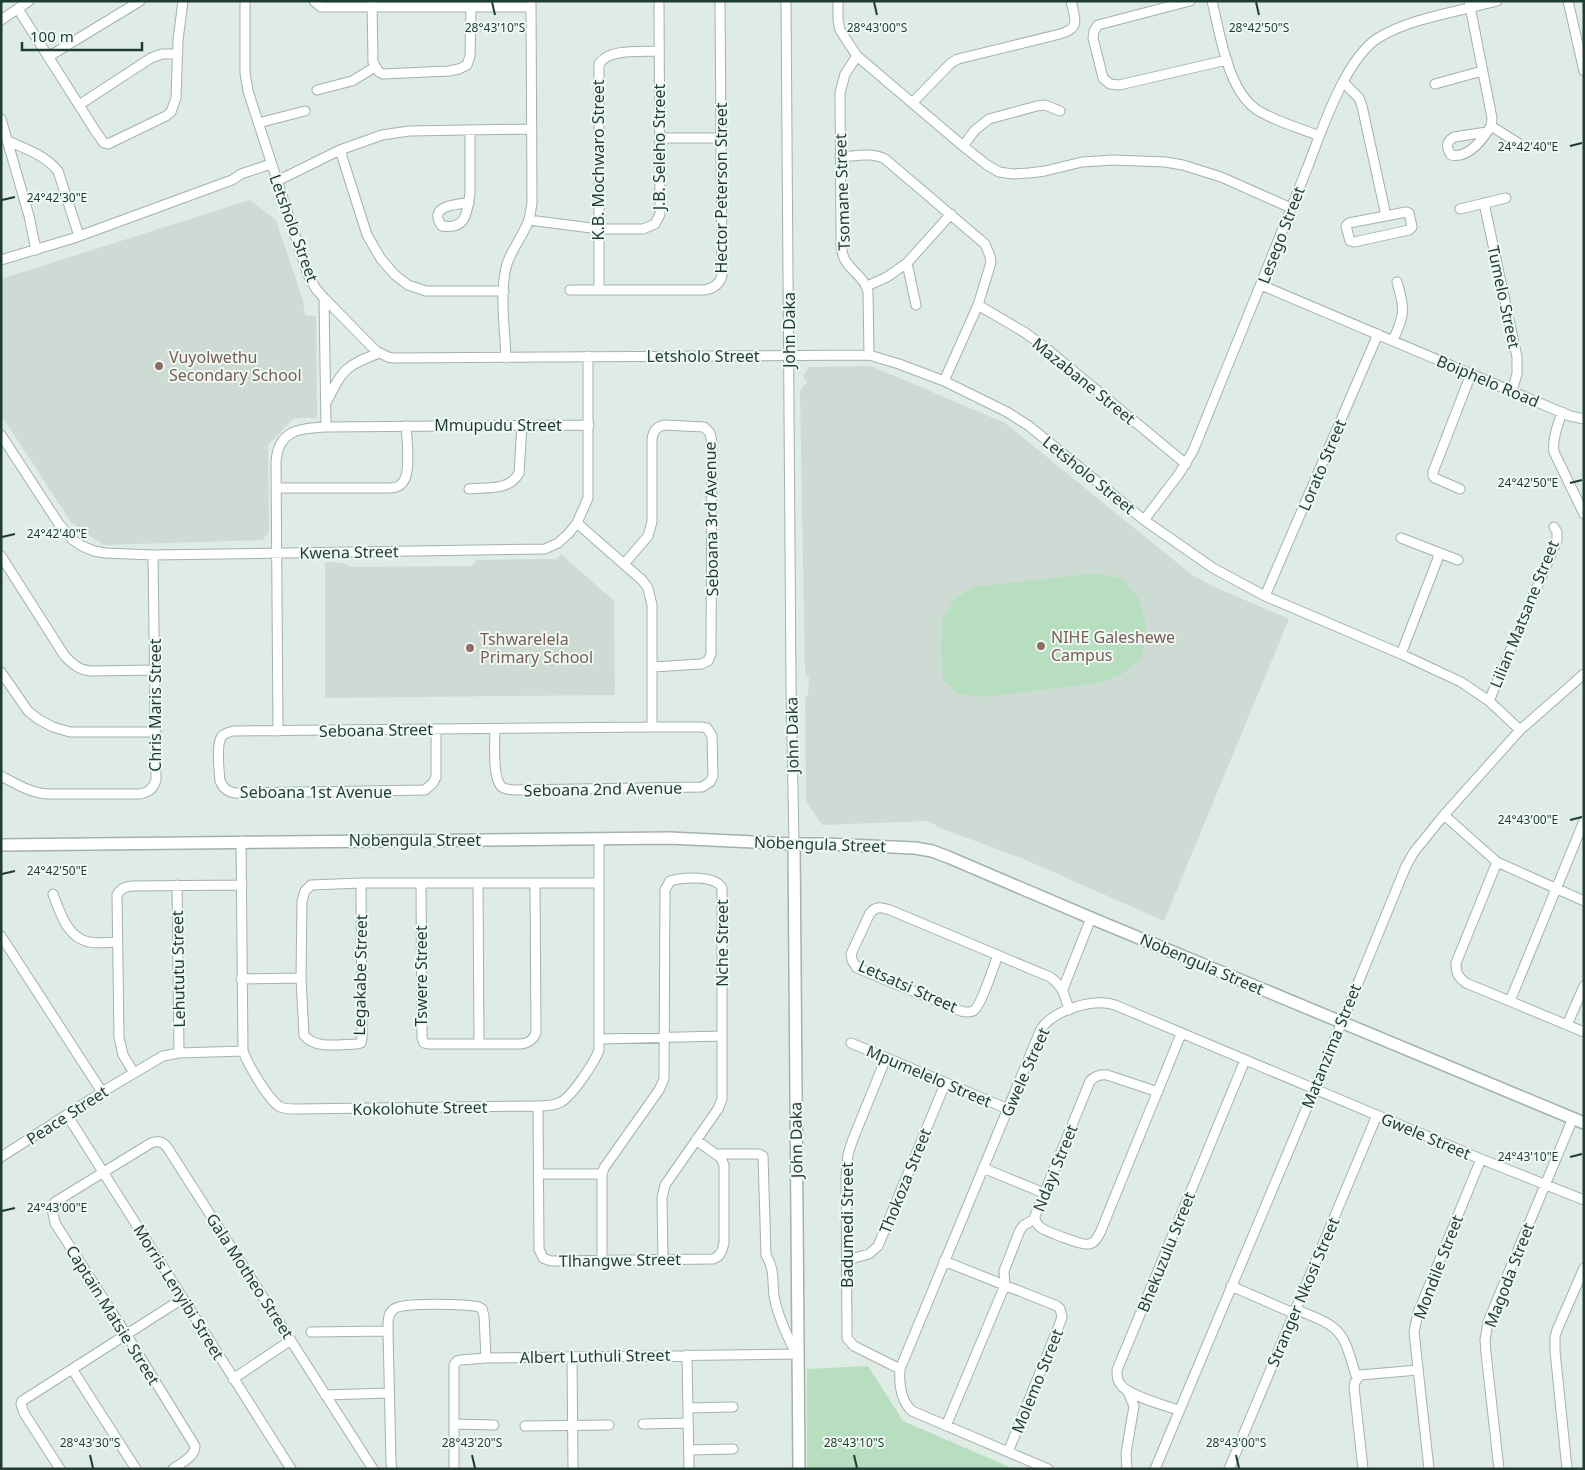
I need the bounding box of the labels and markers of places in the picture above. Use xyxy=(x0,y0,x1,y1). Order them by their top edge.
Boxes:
place label: Vuyolwethu Secondary School xyxy=(169,346,302,386)
marker: Vuyolwethu Secondary School xyxy=(153,360,165,372)
place label: NIHE Galeshewe Campus xyxy=(1051,626,1175,666)
place label: Tshwarelela Primary School xyxy=(480,628,593,668)
marker: NIHE Galeshewe Campus xyxy=(1035,640,1047,652)
marker: Tshwarelela Primary School xyxy=(464,642,476,654)

